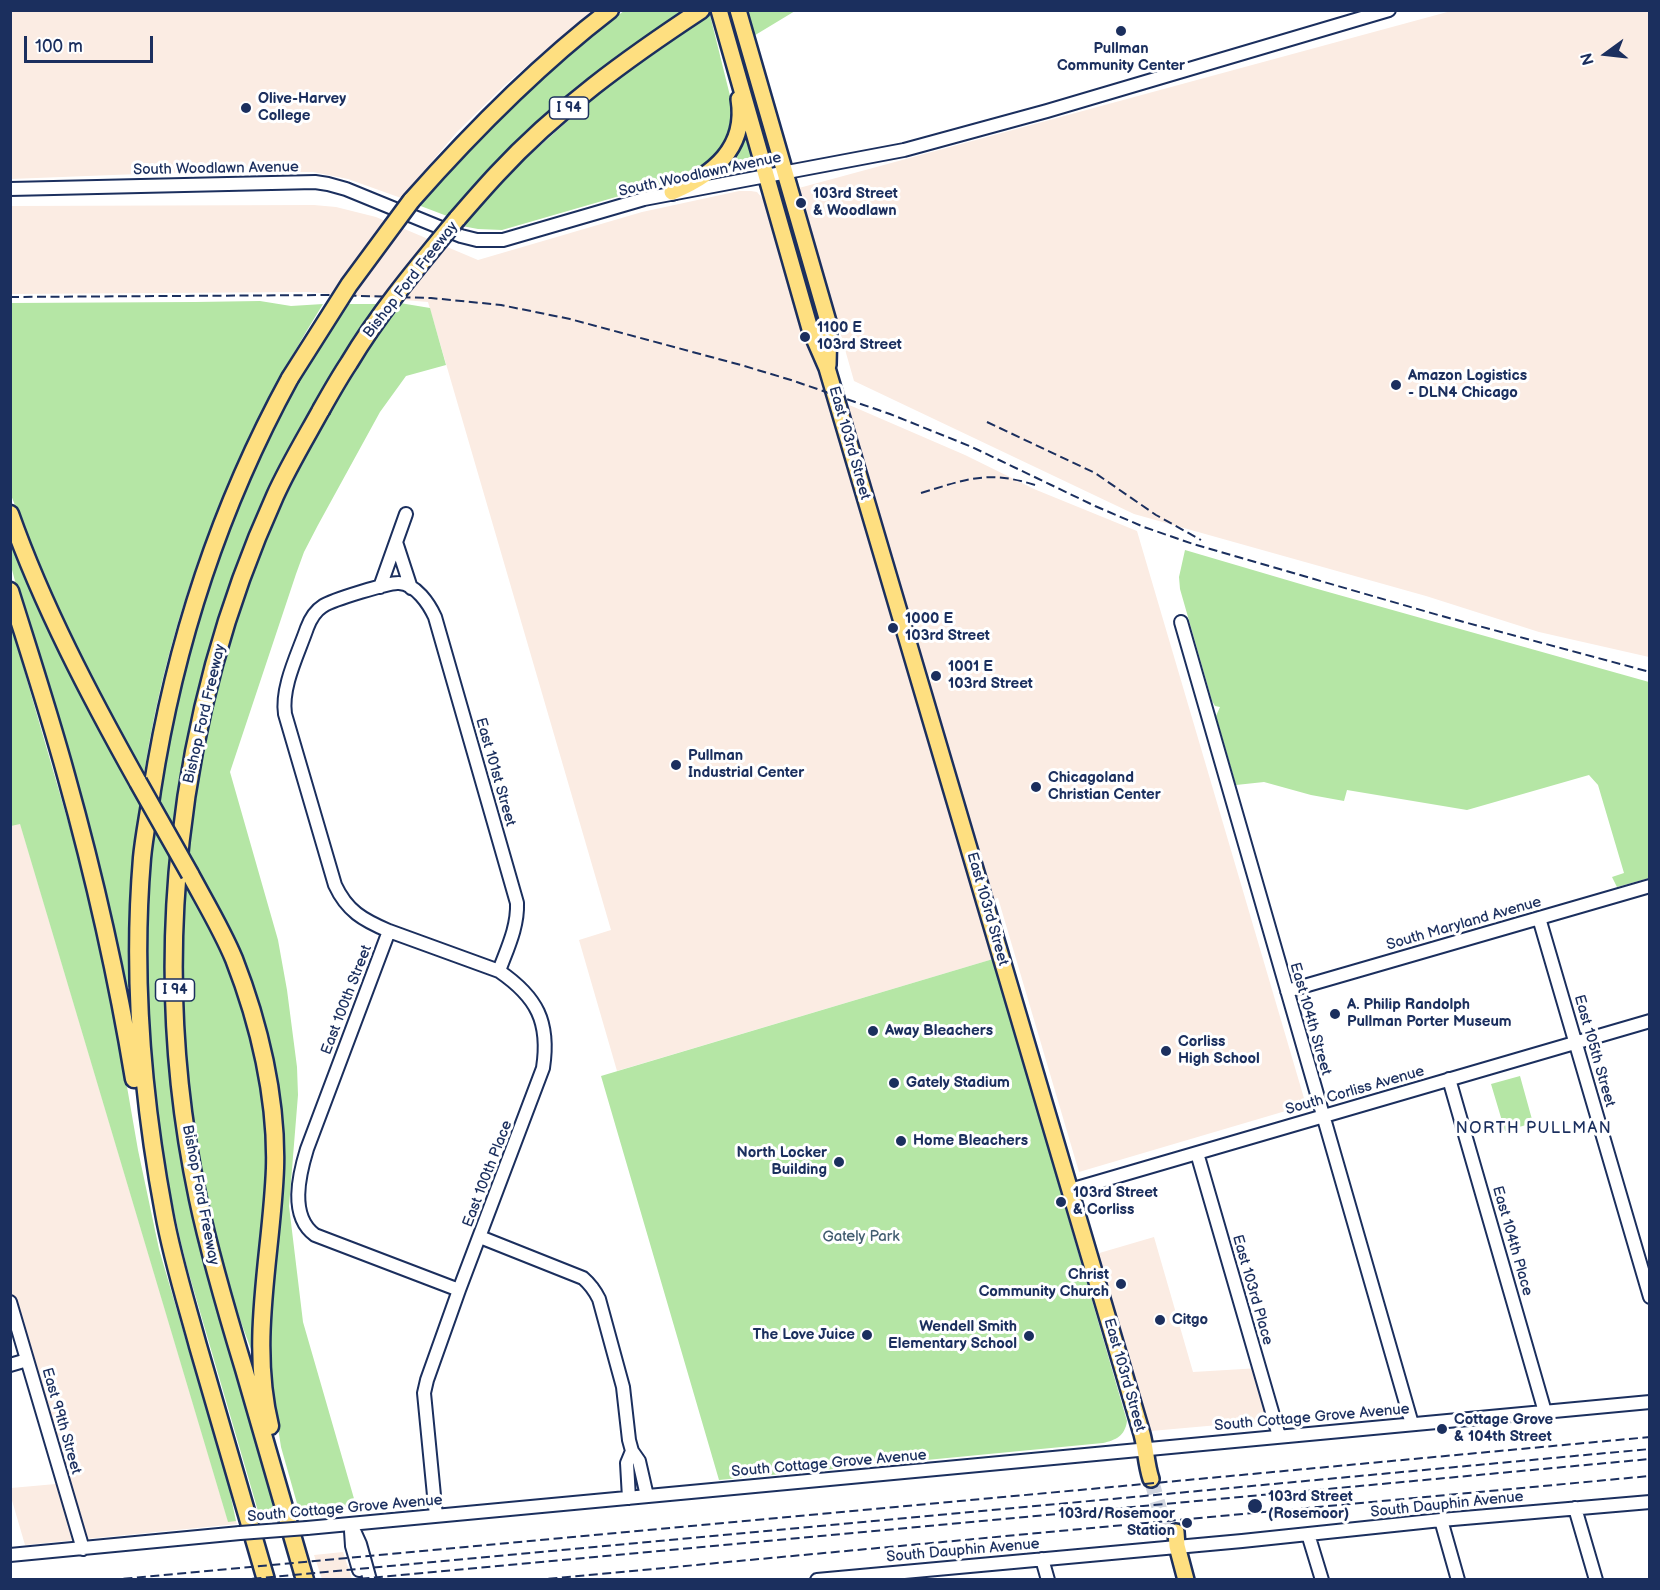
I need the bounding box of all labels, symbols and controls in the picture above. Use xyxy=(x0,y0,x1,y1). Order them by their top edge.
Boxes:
scale bar xyxy=(27,24,156,62)
marker: Pullman Community Center xyxy=(1114,24,1128,38)
north arrow xyxy=(1576,24,1636,84)
text: 100 m xyxy=(35,36,83,57)
place label: Pullman Community Center xyxy=(1057,40,1185,75)
text: N xyxy=(1577,51,1599,67)
place label: Olive-Harvey College xyxy=(258,90,346,125)
road number: I 94 xyxy=(550,97,588,119)
marker: Olive-Harvey College xyxy=(239,101,253,115)
street label: South Woodlawn Avenue xyxy=(617,149,783,201)
street label: South Woodlawn Avenue xyxy=(133,159,299,179)
place label: 103rd Street & Woodlawn xyxy=(813,185,898,220)
marker: 103rd Street & Woodlawn xyxy=(794,196,808,210)
street label: Bishop Ford Freeway xyxy=(360,218,462,342)
place label: 1100 E 103rd Street xyxy=(817,319,902,354)
marker: 1100 E 103rd Street xyxy=(798,330,812,344)
place label: Amazon Logistics - DLN4 Chicago xyxy=(1408,367,1527,402)
marker: Amazon Logistics - DLN4 Chicago xyxy=(1389,378,1403,392)
street label: East 103rd Street xyxy=(824,384,874,502)
place label: 1000 E 103rd Street xyxy=(905,610,990,645)
marker: 1000 E 103rd Street xyxy=(886,621,900,635)
street label: Bishop Ford Freeway xyxy=(180,642,230,786)
place label: 1001 E 103rd Street xyxy=(948,658,1033,693)
marker: 1001 E 103rd Street xyxy=(929,669,943,683)
street label: East 101st Street xyxy=(471,716,519,828)
place label: Pullman Industrial Center xyxy=(688,747,804,782)
marker: Pullman Industrial Center xyxy=(669,758,683,772)
place label: Chicagoland Christian Center xyxy=(1048,769,1161,804)
marker: Chicagoland Christian Center xyxy=(1029,780,1043,794)
street label: East 103rd Street xyxy=(962,850,1012,968)
street label: South Maryland Avenue xyxy=(1384,893,1544,955)
street label: East 100th Street xyxy=(318,943,376,1057)
street label: East 104th Street xyxy=(1285,961,1335,1077)
road number: I 94 xyxy=(156,979,195,1001)
street label: East 105th Street xyxy=(1569,993,1619,1109)
place label: A. Philip Randolph Pullman Porter Museum xyxy=(1347,996,1512,1031)
marker: A. Philip Randolph Pullman Porter Museum xyxy=(1328,1007,1342,1021)
place label: Away Bleachers xyxy=(885,1022,993,1040)
marker: Away Bleachers xyxy=(866,1024,880,1038)
place label: Corliss High School xyxy=(1178,1033,1260,1068)
marker: Corliss High School xyxy=(1159,1044,1173,1058)
street label: South Corliss Avenue xyxy=(1284,1063,1426,1119)
place label: Gately Stadium xyxy=(906,1074,1010,1092)
marker: Gately Stadium xyxy=(887,1076,901,1090)
street label: East 100th Place xyxy=(459,1118,517,1230)
district label: NORTH PULLMAN xyxy=(1456,1119,1612,1139)
street label: Bishop Ford Freeway xyxy=(178,1123,222,1267)
place label: Home Bleachers xyxy=(913,1132,1028,1150)
marker: Home Bleachers xyxy=(894,1134,908,1148)
place label: North Locker Building xyxy=(736,1144,827,1179)
marker: North Locker Building xyxy=(832,1155,846,1169)
place label: 103rd Street & Corliss xyxy=(1073,1184,1158,1219)
street label: East 104th Place xyxy=(1488,1184,1536,1298)
marker: 103rd Street & Corliss xyxy=(1054,1195,1068,1209)
park label: Gately Park xyxy=(822,1228,900,1246)
street label: East 103rd Place xyxy=(1228,1233,1276,1347)
place label: Christ Community Church xyxy=(979,1266,1109,1301)
marker: Christ Community Church xyxy=(1114,1277,1128,1291)
place label: Citgo xyxy=(1172,1311,1208,1329)
marker: Citgo xyxy=(1153,1313,1167,1327)
street label: East 103rd Street xyxy=(1099,1316,1149,1434)
place label: Wendell Smith Elementary School xyxy=(888,1318,1017,1353)
place label: The Love Juice xyxy=(753,1326,855,1344)
marker: The Love Juice xyxy=(860,1328,874,1342)
marker: Wendell Smith Elementary School xyxy=(1022,1329,1036,1343)
street label: East 99th Street xyxy=(37,1366,85,1476)
street label: South Cottage Grove Avenue xyxy=(1214,1401,1410,1435)
place label: Cottage Grove & 104th Street xyxy=(1454,1411,1553,1446)
marker: Cottage Grove & 104th Street xyxy=(1435,1422,1449,1436)
street label: South Cottage Grove Avenue xyxy=(731,1447,927,1481)
place label: 103rd Street (Rosemoor) xyxy=(1268,1488,1353,1523)
street label: South Dauphin Avenue xyxy=(1370,1488,1524,1522)
street label: South Cottage Grove Avenue xyxy=(247,1492,443,1526)
marker: 103rd Street (Rosemoor) xyxy=(1246,1497,1264,1515)
place label: 103rd/Rosemoor Station xyxy=(1058,1505,1175,1540)
marker: 103rd/Rosemoor Station xyxy=(1180,1516,1194,1530)
street label: South Dauphin Avenue xyxy=(886,1535,1040,1567)

